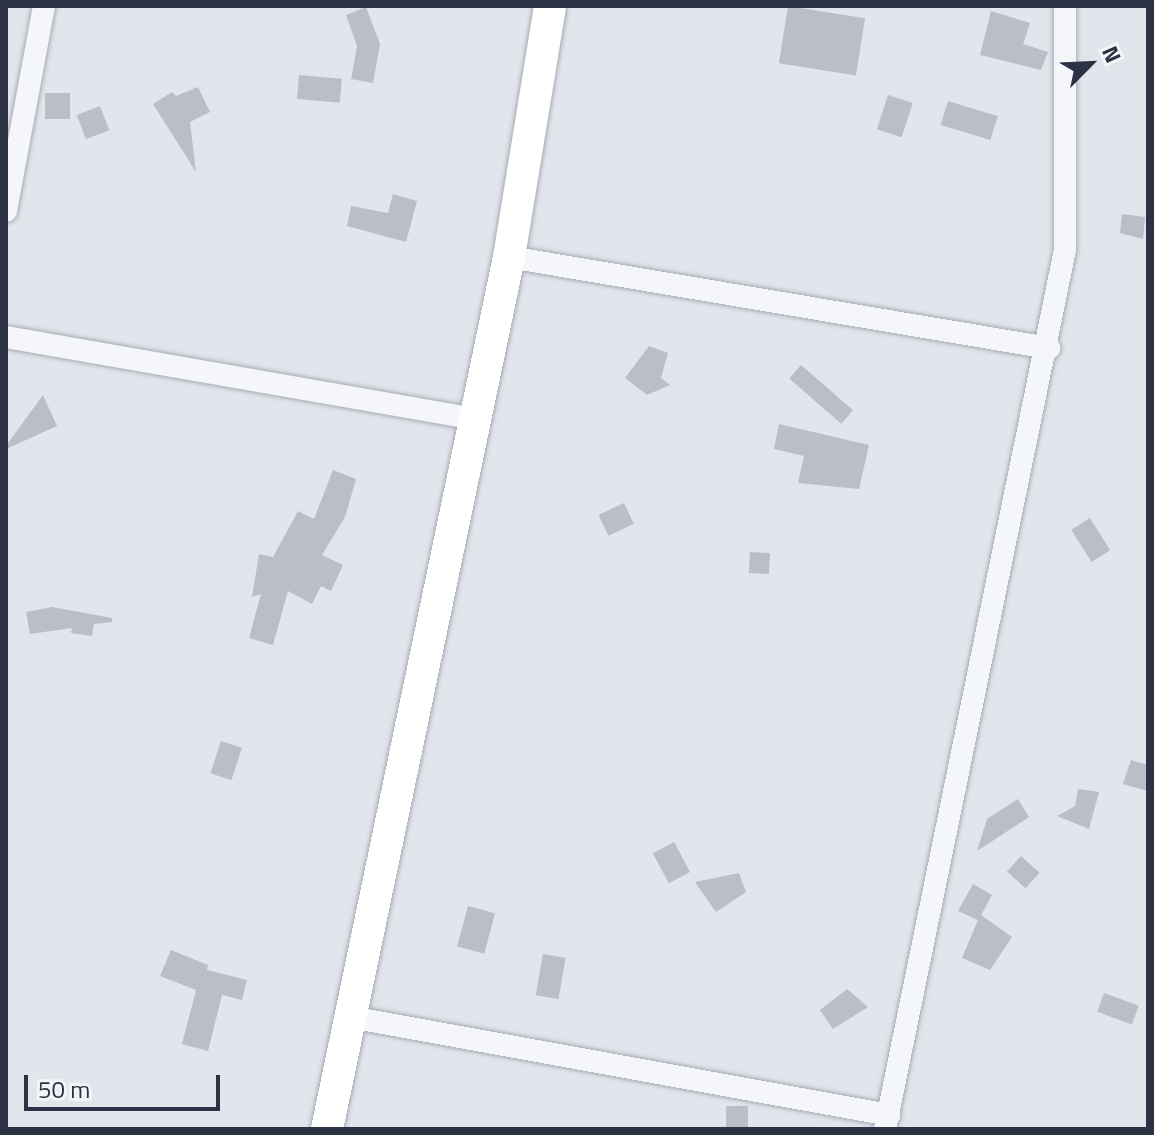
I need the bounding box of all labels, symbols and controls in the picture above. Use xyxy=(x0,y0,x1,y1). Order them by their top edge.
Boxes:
north arrow xyxy=(1050,24,1130,104)
text: N xyxy=(1093,40,1131,68)
scale bar xyxy=(28,1059,224,1109)
text: 50 m xyxy=(38,1071,90,1107)

